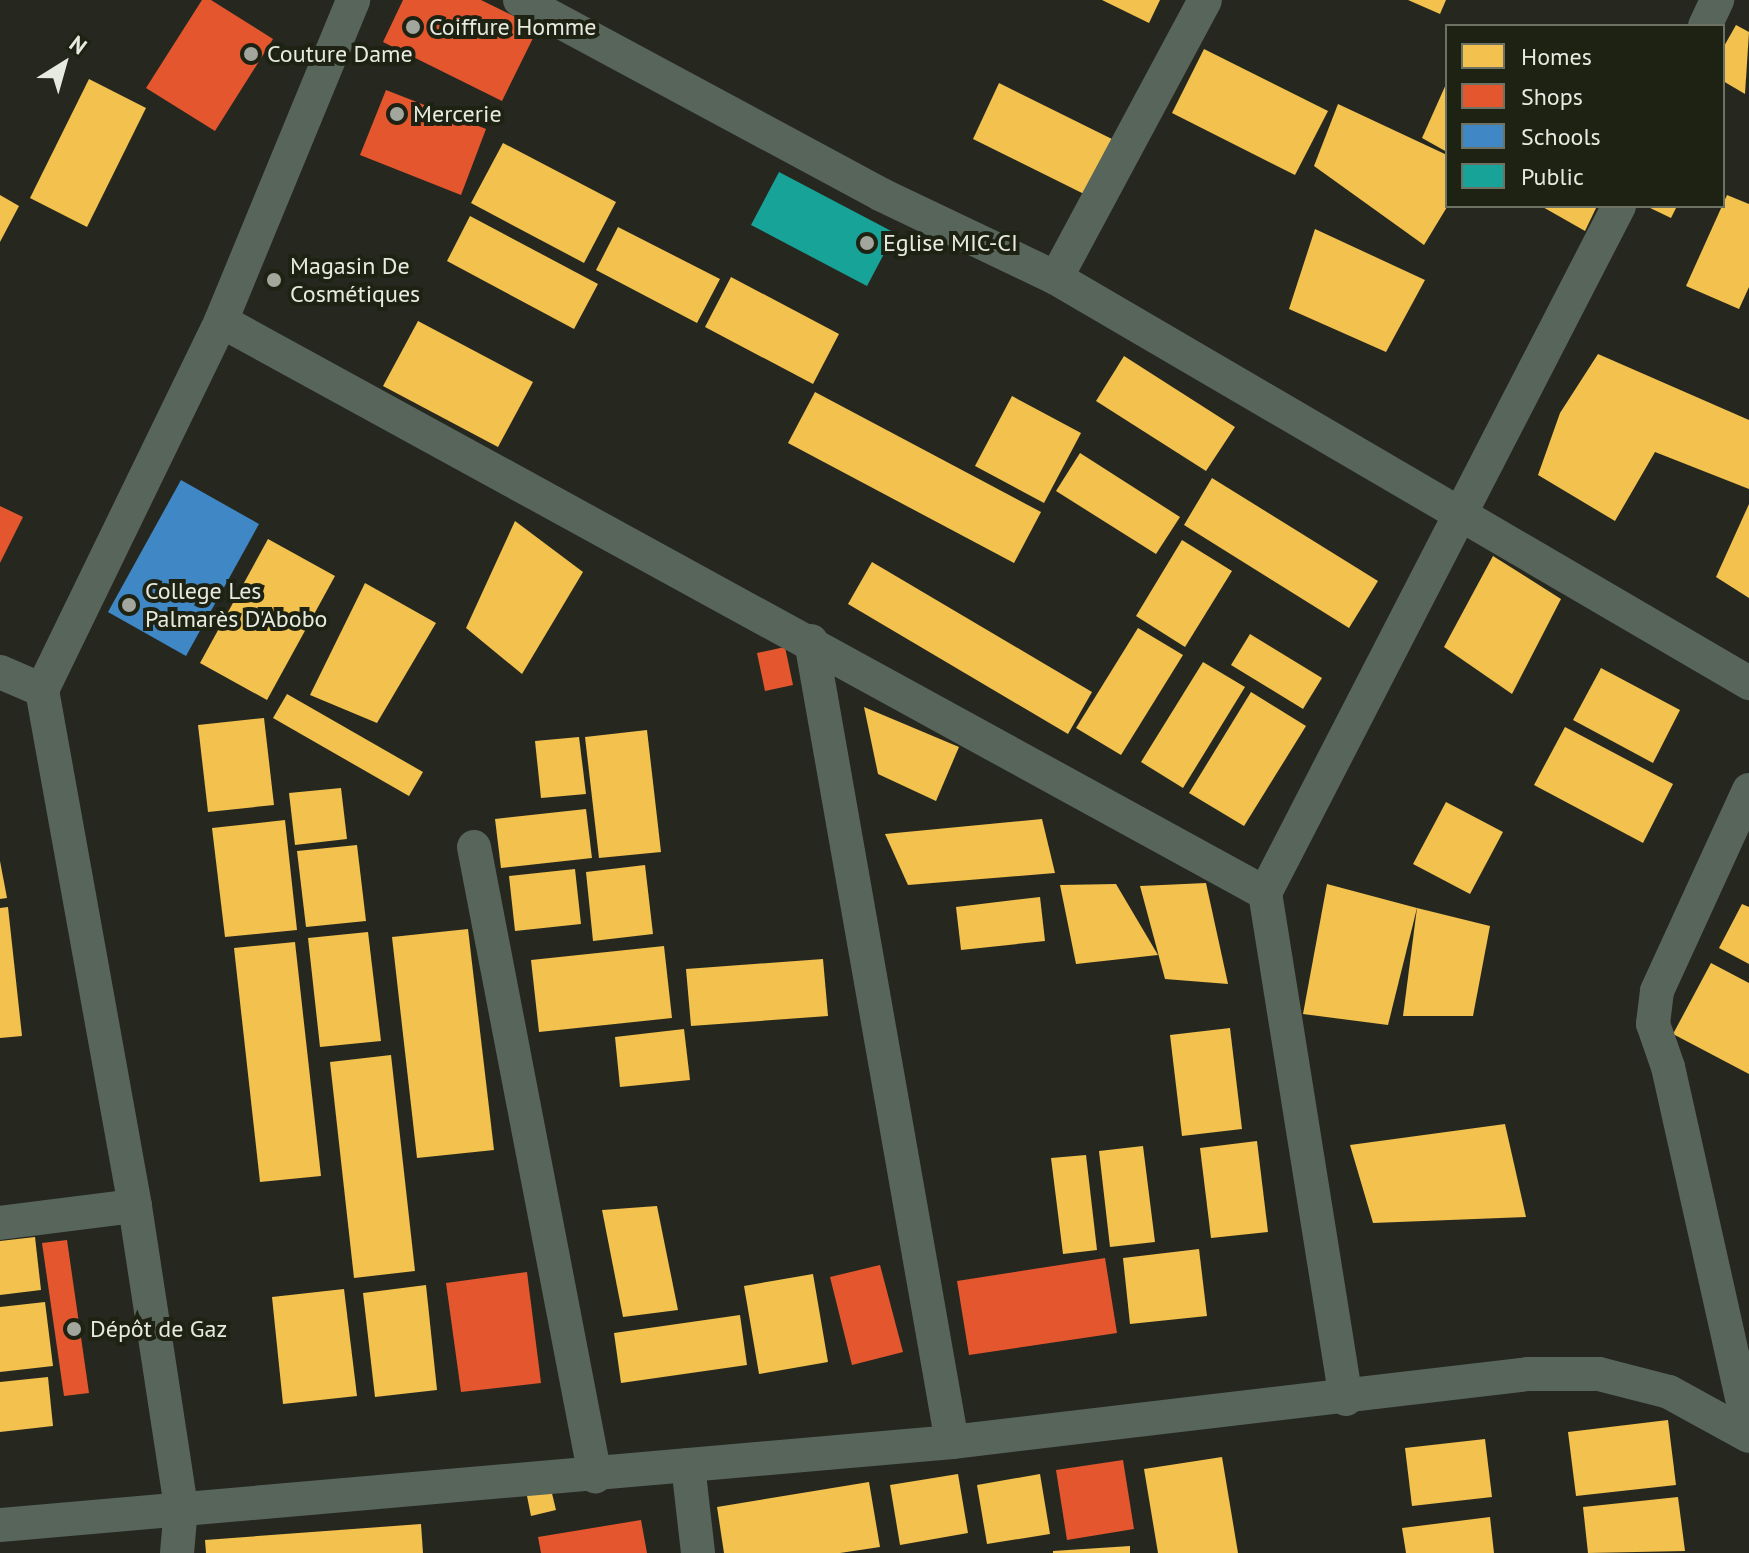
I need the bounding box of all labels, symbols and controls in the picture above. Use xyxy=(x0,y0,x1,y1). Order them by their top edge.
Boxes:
place label: Coiffure Homme xyxy=(429,13,596,41)
marker: Coiffure Homme xyxy=(404,18,422,36)
north arrow xyxy=(24,24,104,104)
legend xyxy=(1445,24,1725,208)
text: N xyxy=(64,29,93,60)
place label: Couture Dame xyxy=(267,40,413,68)
text: Homes xyxy=(1521,41,1592,72)
marker: Couture Dame xyxy=(242,45,260,63)
text: Shops xyxy=(1521,81,1583,112)
place label: Mercerie xyxy=(413,100,502,128)
marker: Mercerie xyxy=(388,105,406,123)
text: Schools xyxy=(1521,121,1601,152)
text: Public xyxy=(1521,161,1584,192)
place label: Eglise MIC-CI xyxy=(883,229,1018,257)
marker: Eglise MIC-CI xyxy=(858,234,876,252)
place label: Magasin De Cosmétiques xyxy=(290,252,420,308)
marker: Magasin De Cosmétiques xyxy=(265,271,283,289)
place label: College Les Palmarès D'Abobo xyxy=(145,577,327,633)
marker: College Les Palmarès D'Abobo xyxy=(120,596,138,614)
place label: Dépôt de Gaz xyxy=(90,1315,227,1343)
marker: Dépôt de Gaz xyxy=(65,1320,83,1338)

